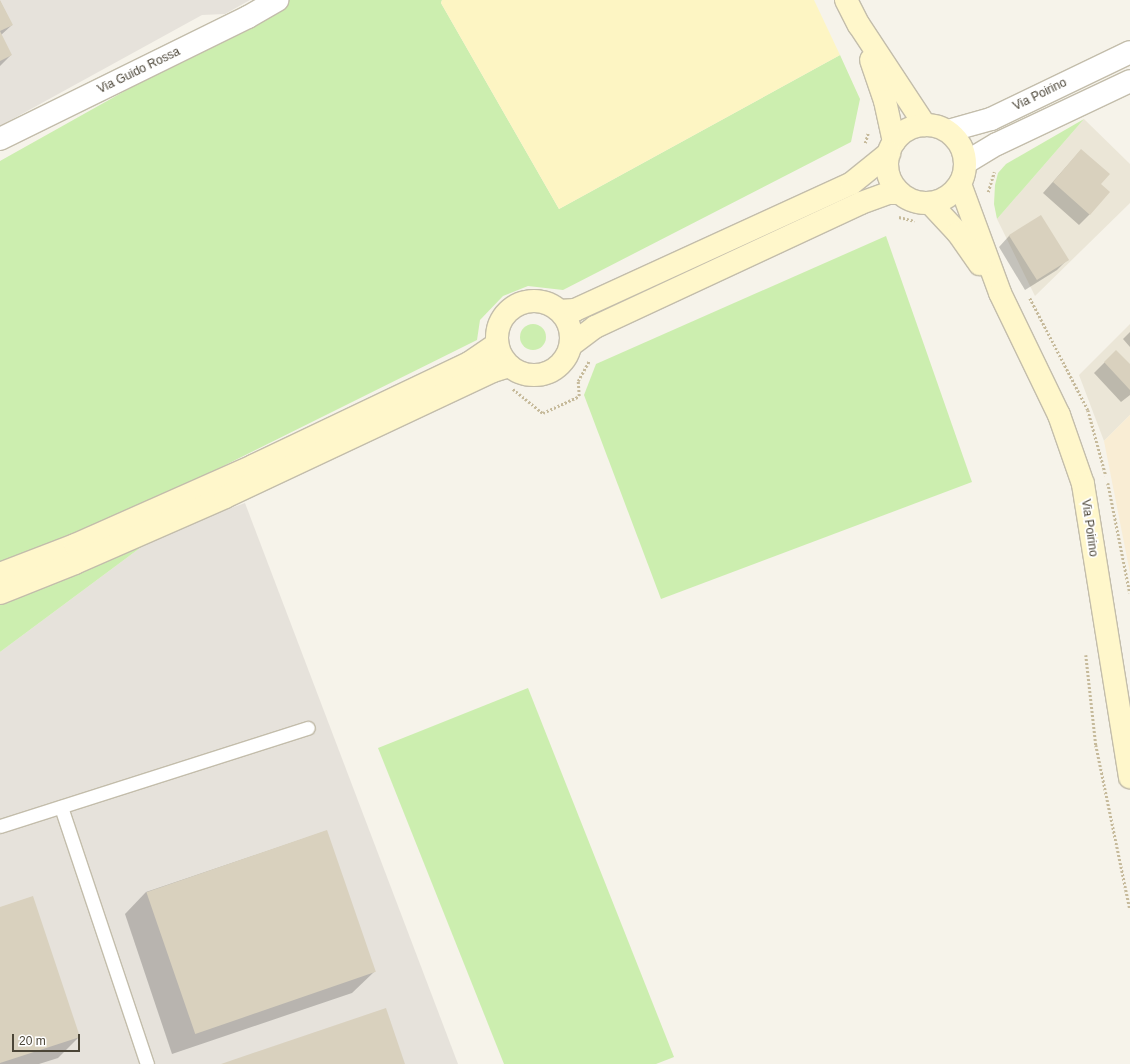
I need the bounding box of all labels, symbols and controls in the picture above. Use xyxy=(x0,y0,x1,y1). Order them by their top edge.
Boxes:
street label: Via Guido Rossa xyxy=(95,45,183,97)
street label: Via Poirino xyxy=(1011,76,1069,114)
street label: Via Poirino xyxy=(1078,498,1100,558)
scale bar xyxy=(14,1026,82,1052)
text: 20 m xyxy=(19,1034,46,1048)

